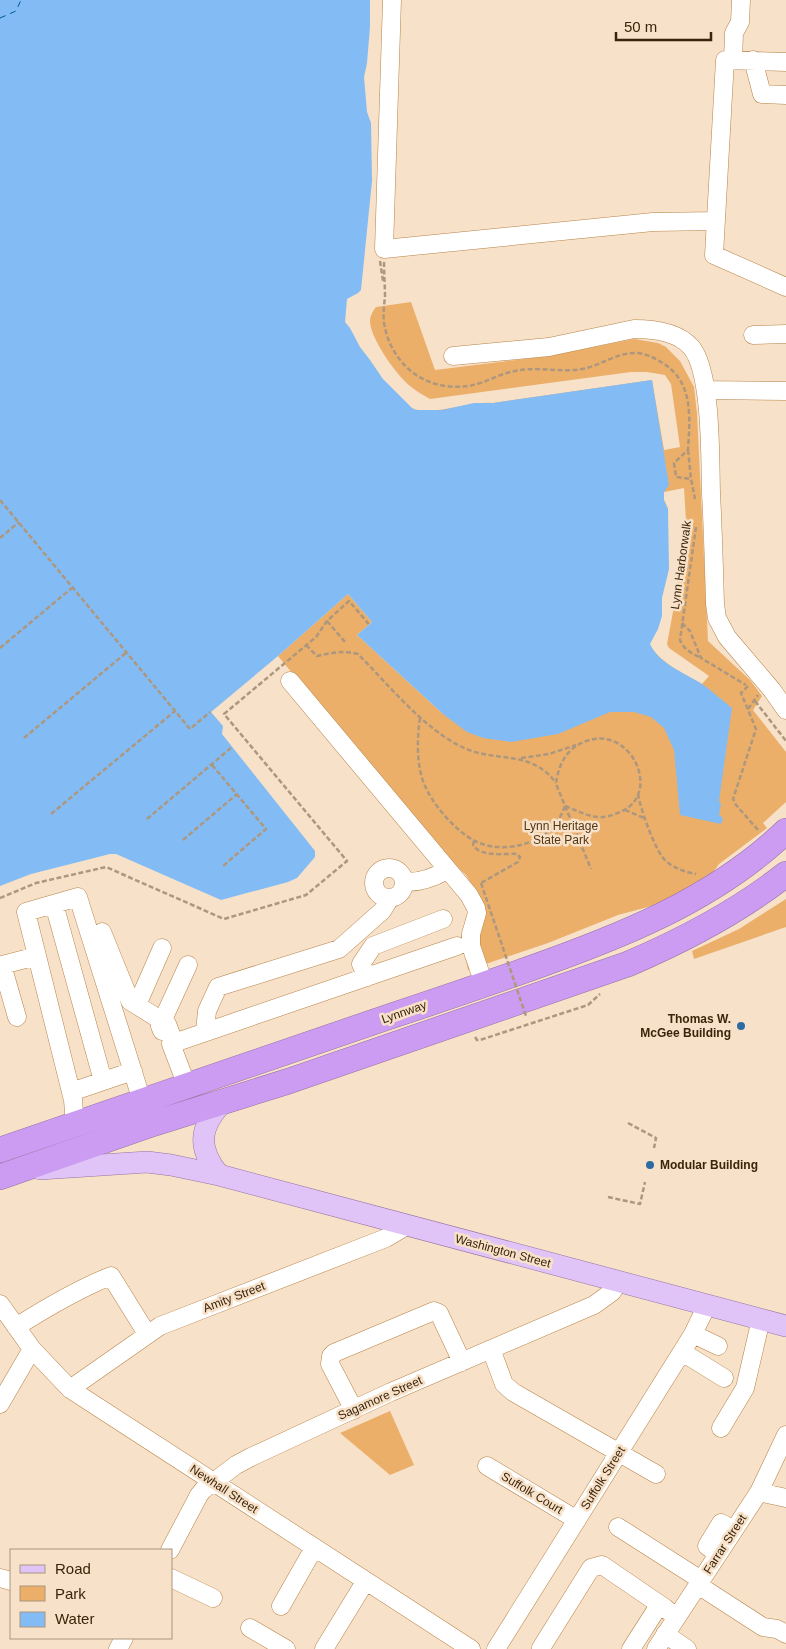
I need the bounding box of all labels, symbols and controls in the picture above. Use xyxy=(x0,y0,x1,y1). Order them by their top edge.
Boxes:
scale bar xyxy=(616,10,711,42)
text: 50 m xyxy=(624,18,657,35)
street label: Lynn Harborwalk xyxy=(668,519,694,610)
park label: Lynn Heritage State Park xyxy=(524,819,598,847)
street label: Lynnway xyxy=(380,998,428,1026)
place label: Thomas W. McGee Building xyxy=(640,1012,731,1040)
marker: Thomas W. McGee Building xyxy=(735,1020,747,1032)
place label: Modular Building xyxy=(660,1158,758,1172)
marker: Modular Building xyxy=(644,1159,656,1171)
street label: Washington Street xyxy=(454,1232,553,1271)
street label: Amity Street xyxy=(201,1279,268,1315)
street label: Sagamore Street xyxy=(336,1373,425,1423)
street label: Suffolk Street xyxy=(578,1443,628,1512)
street label: Newhall Street xyxy=(187,1462,261,1516)
street label: Suffolk Court xyxy=(499,1469,566,1517)
street label: Farrar Street xyxy=(701,1511,750,1576)
legend xyxy=(10,1549,172,1639)
text: Road xyxy=(55,1560,91,1577)
text: Park xyxy=(55,1585,86,1602)
text: Water xyxy=(55,1610,94,1627)

